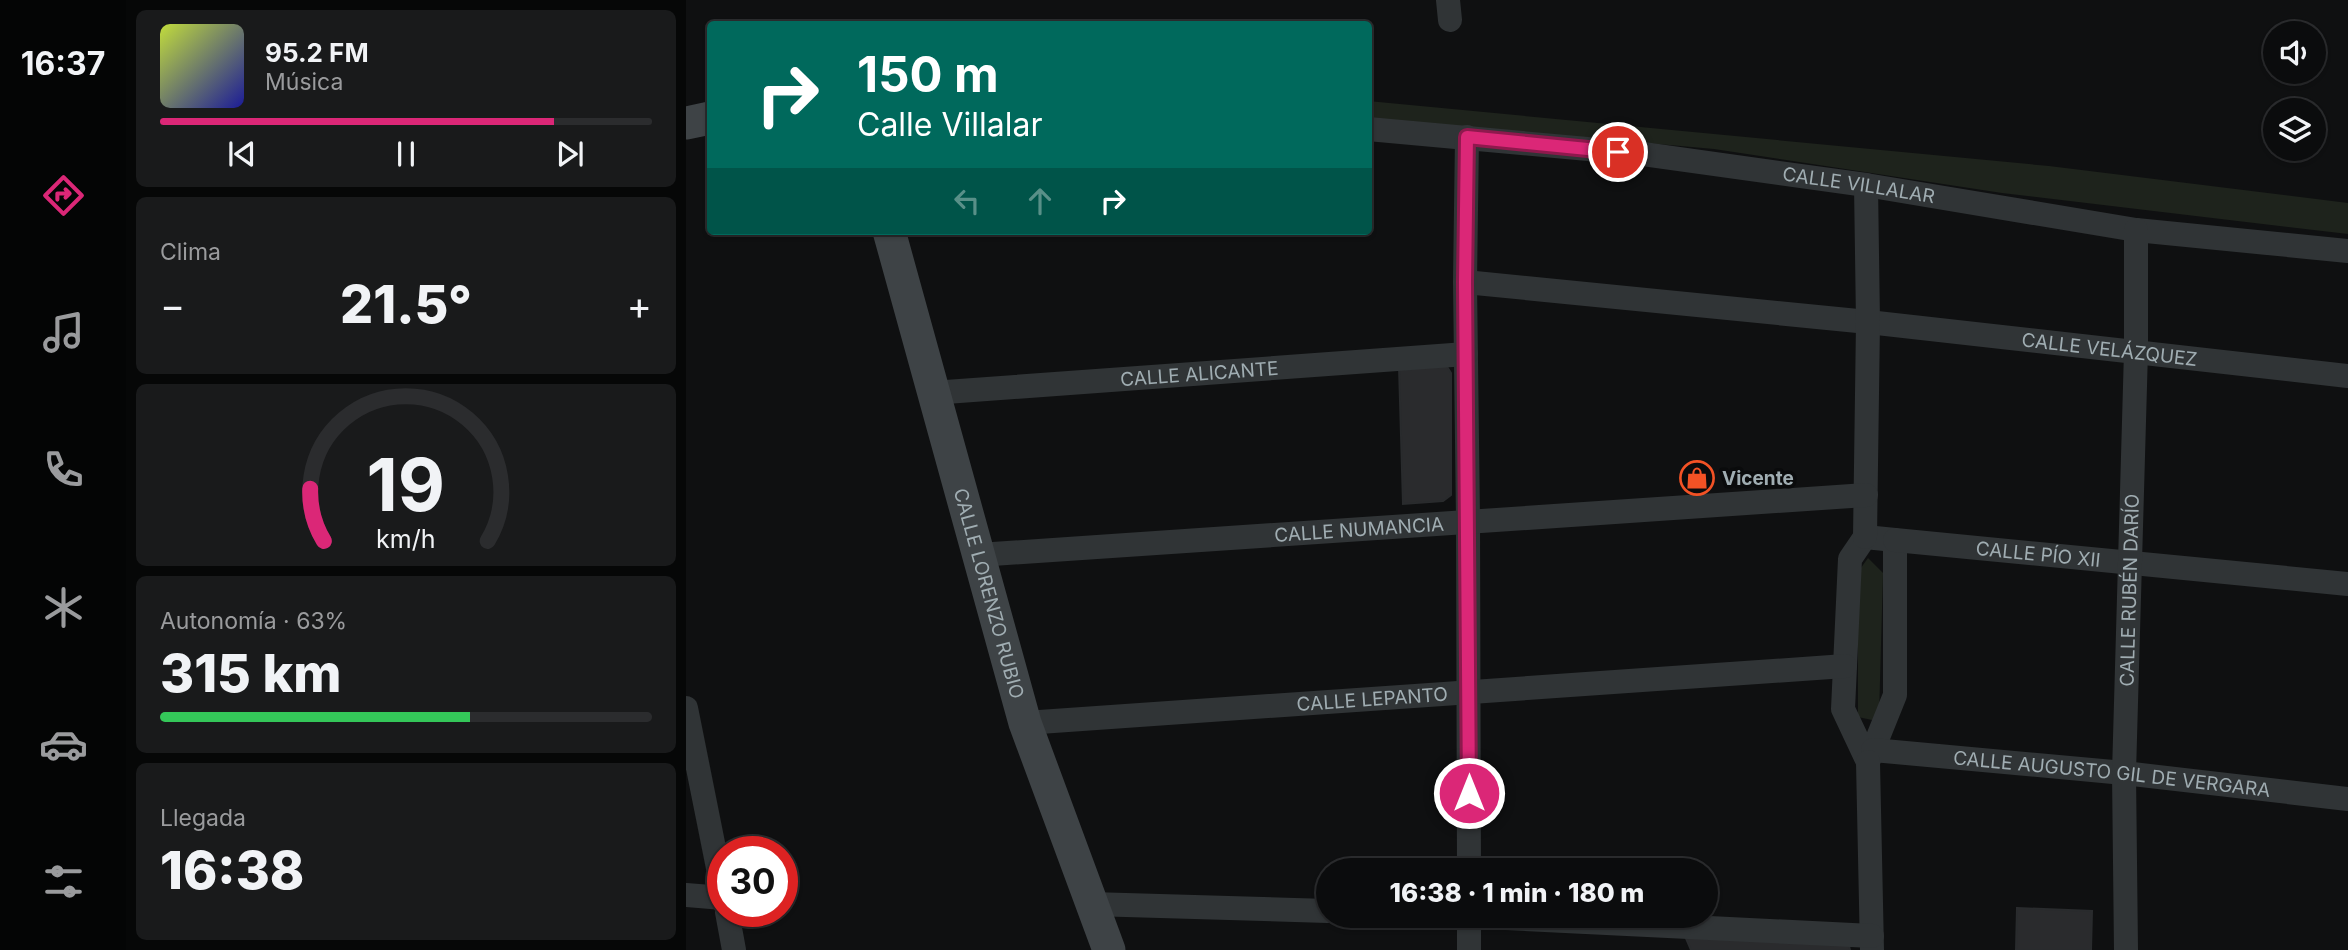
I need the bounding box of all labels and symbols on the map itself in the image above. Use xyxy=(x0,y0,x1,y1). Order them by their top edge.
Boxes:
pin xyxy=(1588,122,1648,182)
street label: CALLE VILLALAR xyxy=(1781,163,1936,208)
street label: CALLE VELÁZQUEZ xyxy=(2020,328,2198,371)
street label: CALLE ALICANTE xyxy=(1119,357,1279,391)
shop icon: Vicente xyxy=(1678,459,1716,497)
place label: Vicente xyxy=(1722,467,1794,490)
street label: CALLE LORENZO RUBIO xyxy=(949,486,1029,701)
street label: CALLE RUBÉN DARÍO xyxy=(2115,493,2144,687)
street label: CALLE NUMANCIA xyxy=(1274,513,1445,547)
street label: CALLE PÍO XII xyxy=(1975,537,2102,572)
street label: CALLE LEPANTO xyxy=(1296,683,1449,716)
street label: CALLE AUGUSTO GIL DE VERGARA xyxy=(1952,746,2272,802)
position arrow xyxy=(1432,756,1506,830)
speed limit sign: 30 xyxy=(707,836,798,927)

